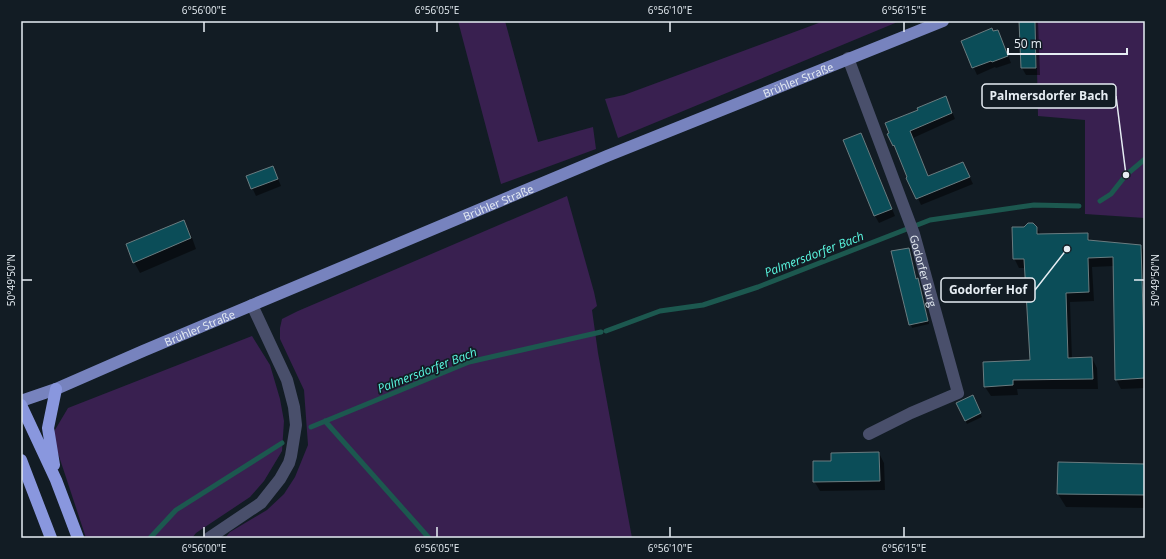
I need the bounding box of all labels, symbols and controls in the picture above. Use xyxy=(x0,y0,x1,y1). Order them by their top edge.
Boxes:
text: 6°56'00"E xyxy=(182,3,226,17)
text: 6°56'05"E xyxy=(415,3,459,17)
text: 6°56'10"E xyxy=(648,3,692,17)
text: 6°56'15"E xyxy=(882,3,926,17)
scale bar xyxy=(1008,30,1127,56)
text: 50 m xyxy=(1014,35,1042,52)
street label: Brühler Straße xyxy=(760,58,836,100)
callout: Palmersdorfer Bach xyxy=(982,84,1116,108)
text: Palmersdorfer Bach xyxy=(990,87,1108,104)
street label: Brühler Straße xyxy=(460,180,536,223)
water label: Palmersdorfer Bach xyxy=(762,227,866,281)
street label: Godorfer Burg xyxy=(907,233,941,308)
text: 50°49'50"N xyxy=(4,254,18,306)
text: 50°49'50"N xyxy=(1148,254,1162,306)
callout: Godorfer Hof xyxy=(941,278,1035,302)
text: Godorfer Hof xyxy=(949,281,1028,298)
street label: Brühler Straße xyxy=(162,306,237,349)
water label: Palmersdorfer Bach xyxy=(375,343,479,397)
text: 6°56'00"E xyxy=(182,541,226,555)
text: 6°56'05"E xyxy=(415,541,459,555)
text: 6°56'10"E xyxy=(648,541,692,555)
text: 6°56'15"E xyxy=(882,541,926,555)

